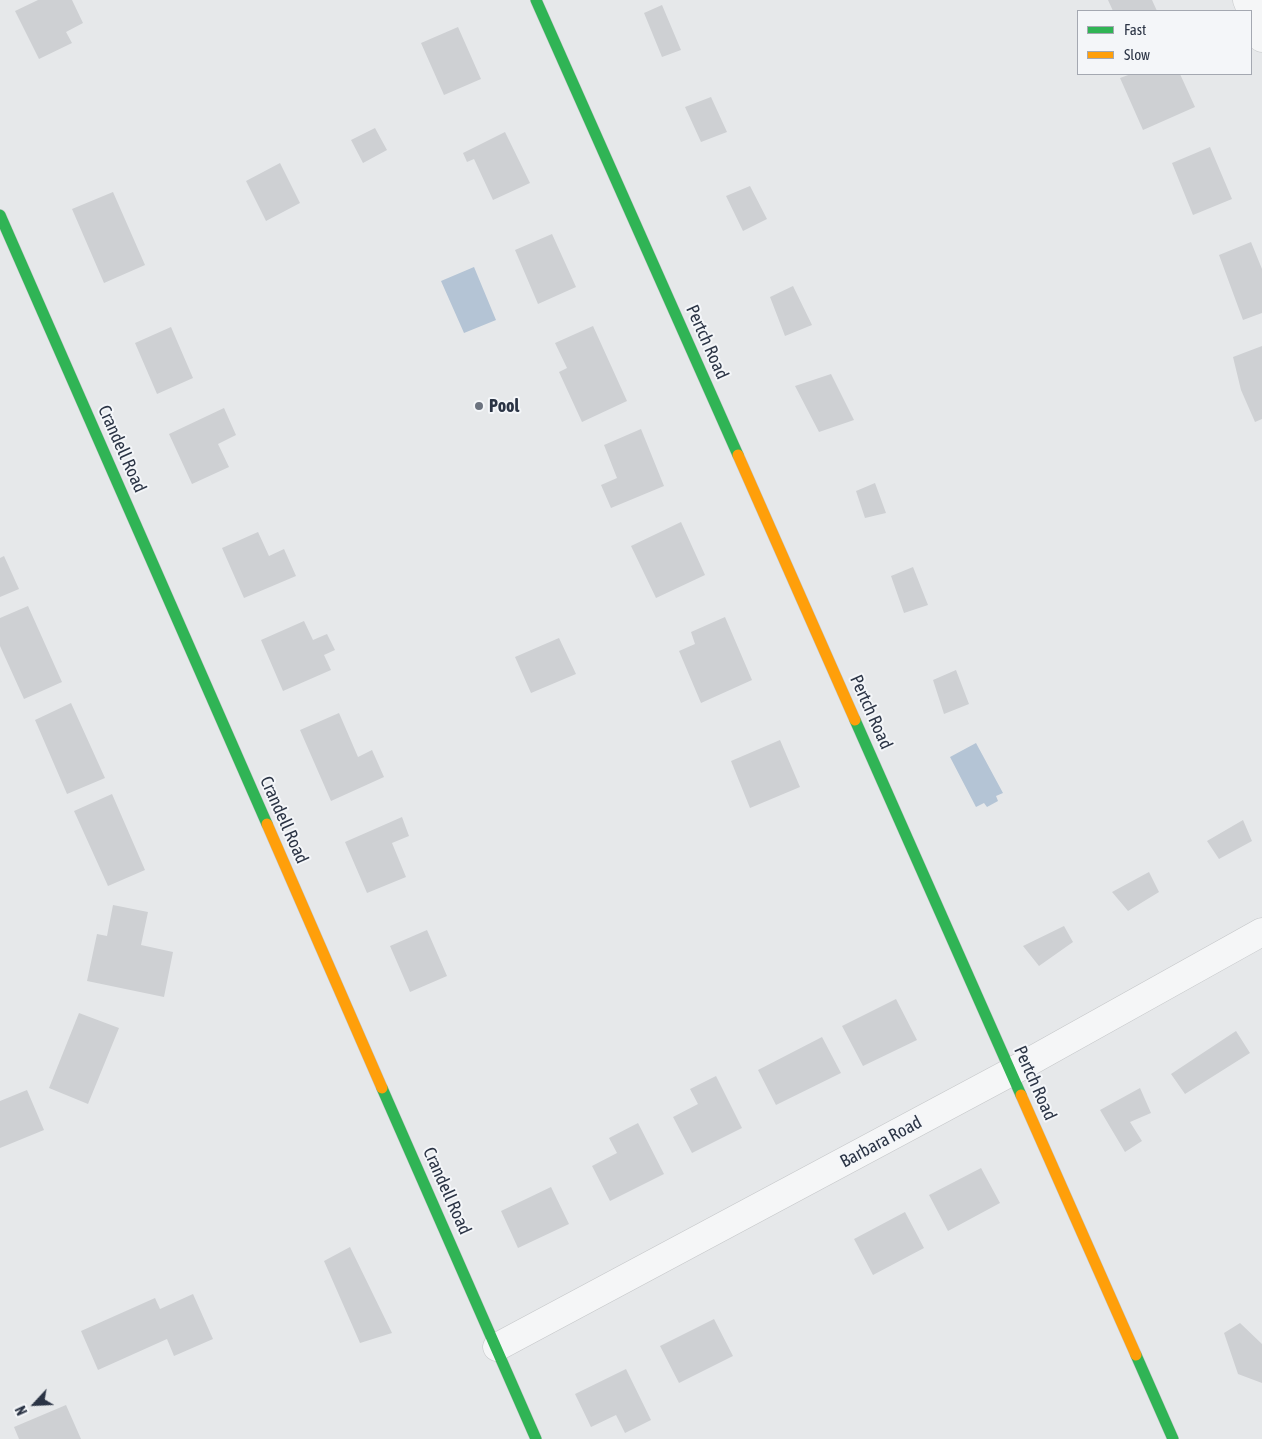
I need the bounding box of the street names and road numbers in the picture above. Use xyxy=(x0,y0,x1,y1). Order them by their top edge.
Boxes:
street label: Pertch Road xyxy=(681,301,733,383)
street label: Crandell Road xyxy=(93,402,151,496)
street label: Pertch Road xyxy=(845,671,897,753)
street label: Crandell Road xyxy=(255,773,313,867)
street label: Pertch Road xyxy=(1009,1042,1061,1124)
street label: Barbara Road xyxy=(837,1112,925,1172)
street label: Crandell Road xyxy=(418,1144,476,1238)

